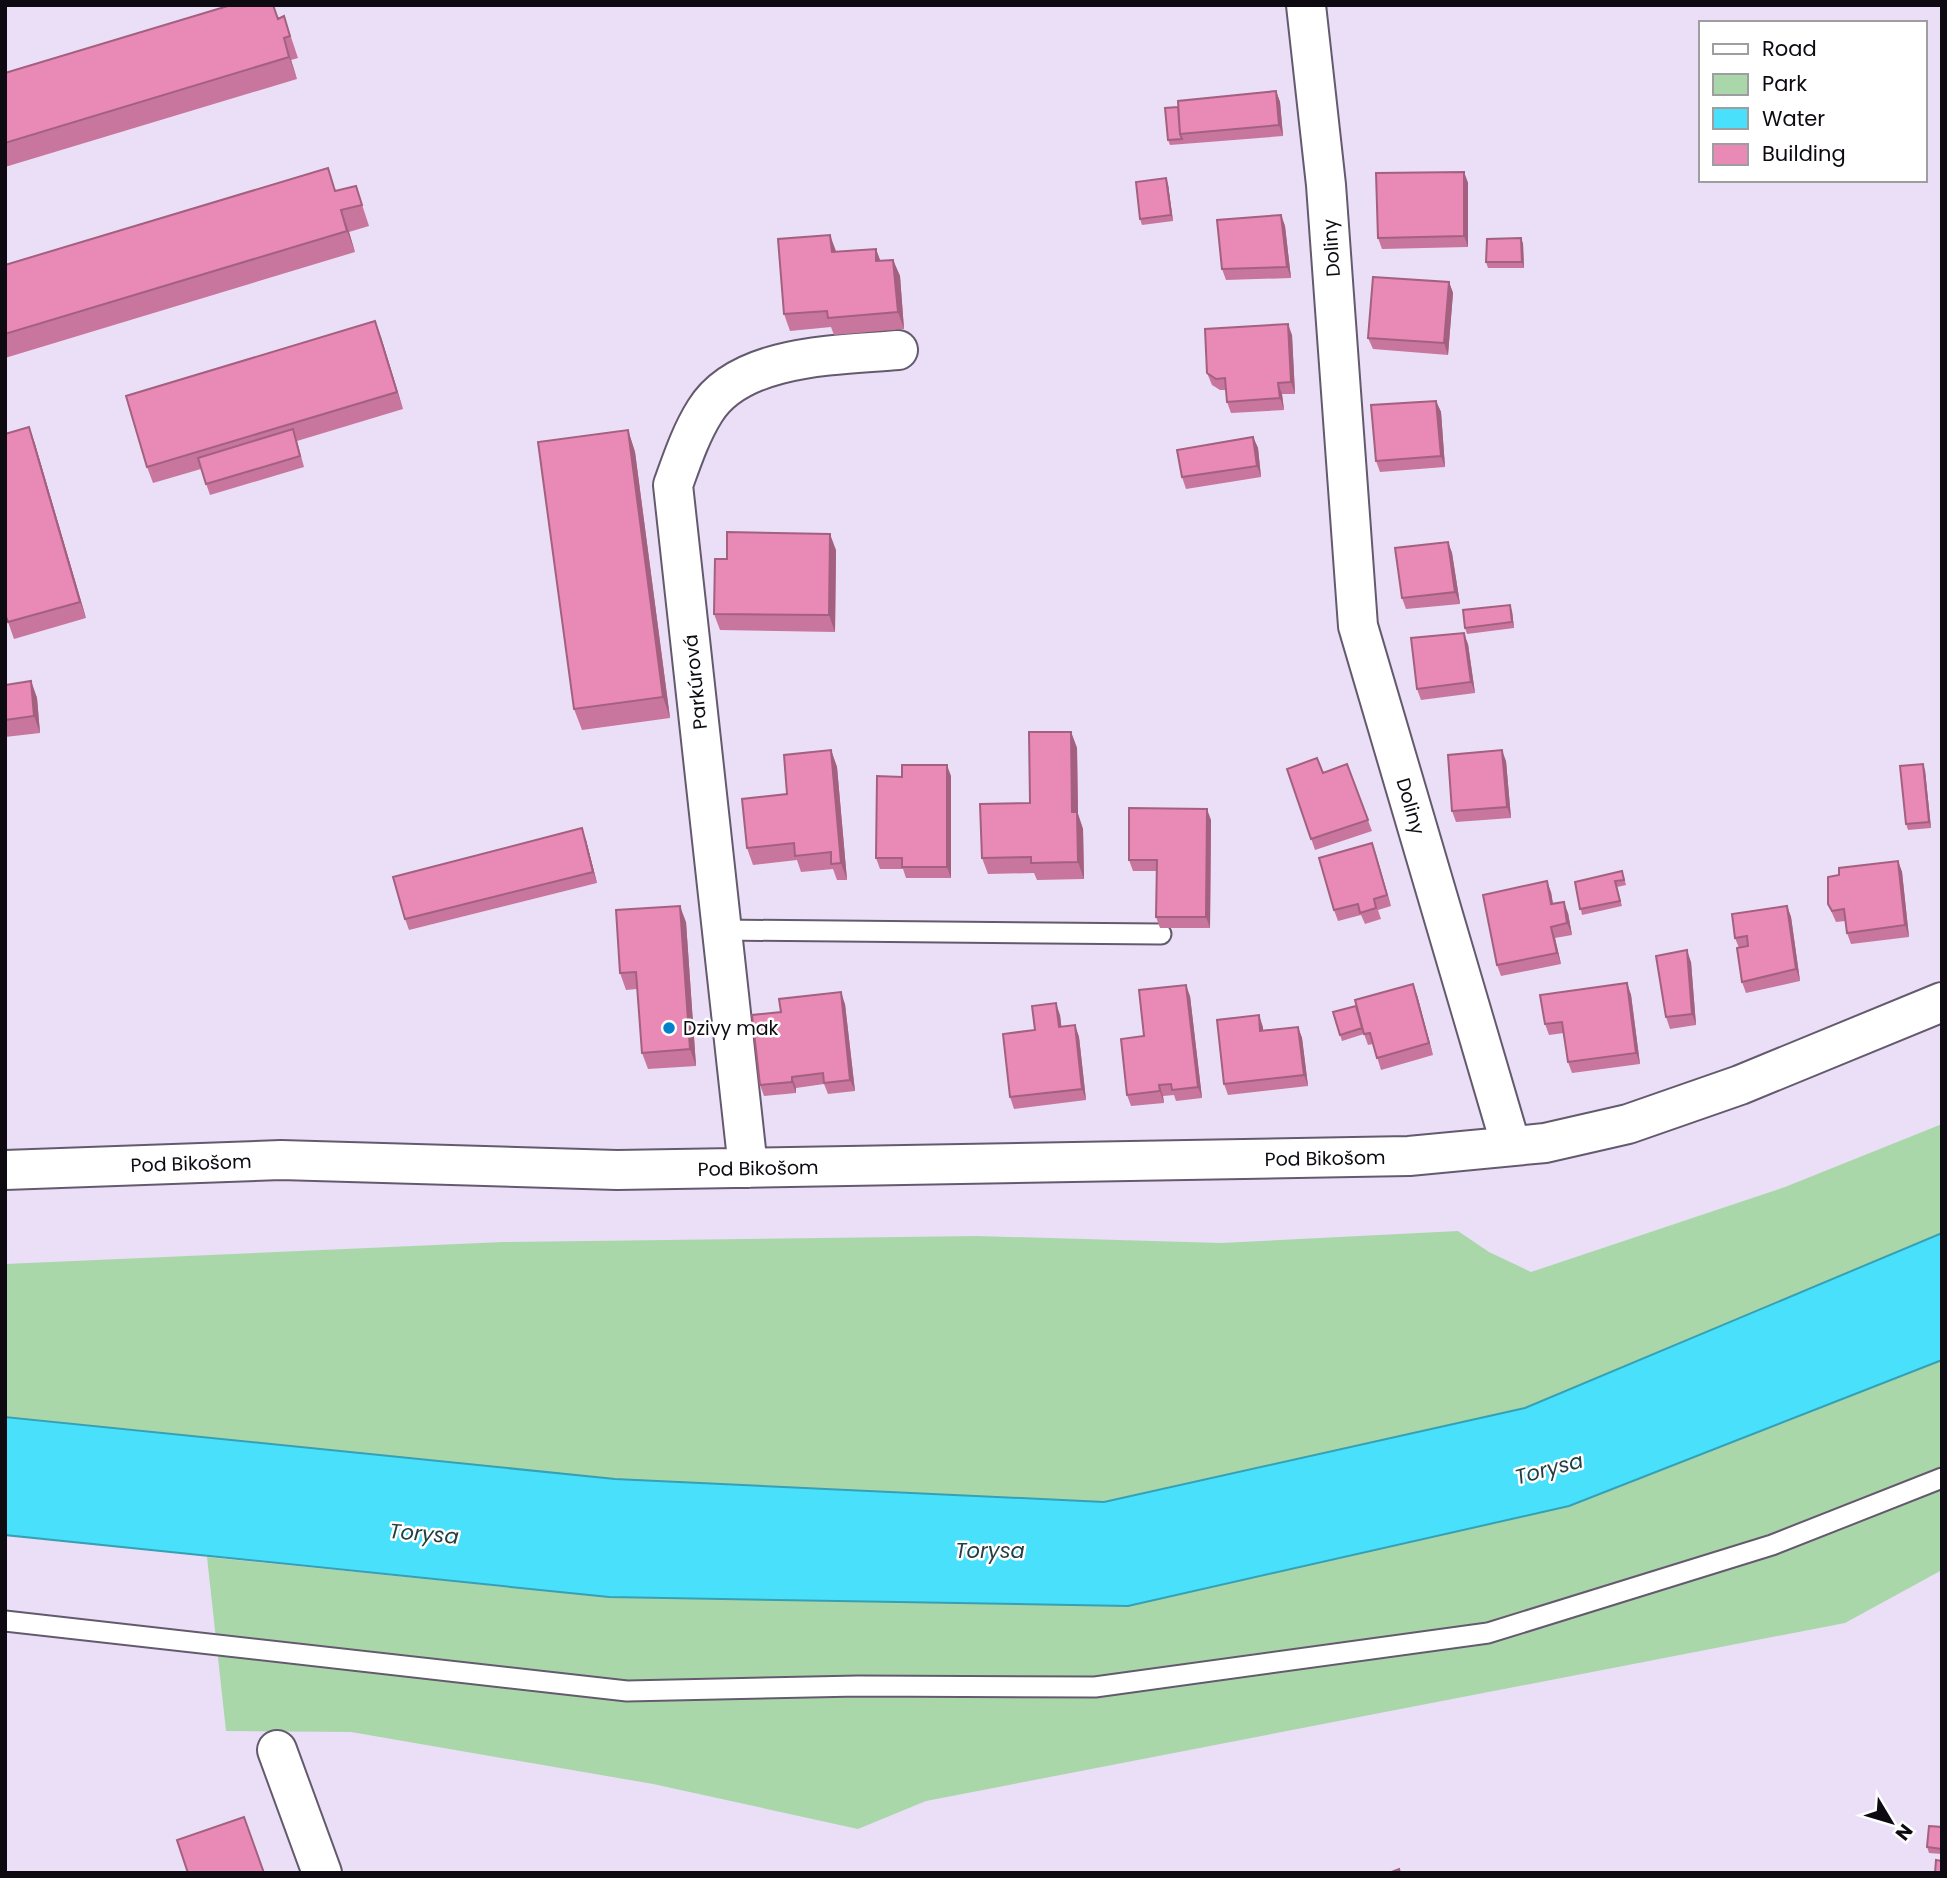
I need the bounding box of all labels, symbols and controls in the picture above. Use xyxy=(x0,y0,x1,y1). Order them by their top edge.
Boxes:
legend xyxy=(1699,21,1926,182)
text: Road xyxy=(1762,34,1817,63)
text: Park xyxy=(1762,69,1807,98)
text: Water xyxy=(1762,104,1825,133)
text: Building xyxy=(1762,139,1846,168)
street label: Doliny xyxy=(1316,218,1347,278)
street label: Parkúrová xyxy=(677,633,714,731)
street label: Doliny xyxy=(1390,775,1432,838)
place label: Dzivy mak xyxy=(683,1015,779,1042)
marker: Dzivy mak xyxy=(661,1020,677,1036)
street label: Pod Bikošom xyxy=(1264,1144,1386,1173)
street label: Pod Bikošom xyxy=(130,1148,252,1179)
street label: Pod Bikošom xyxy=(697,1154,819,1183)
water label: Torysa xyxy=(1511,1446,1586,1492)
water label: Torysa xyxy=(388,1516,460,1551)
water label: Torysa xyxy=(955,1536,1025,1565)
north arrow xyxy=(1856,1787,1926,1857)
text: N xyxy=(1889,1818,1919,1846)

